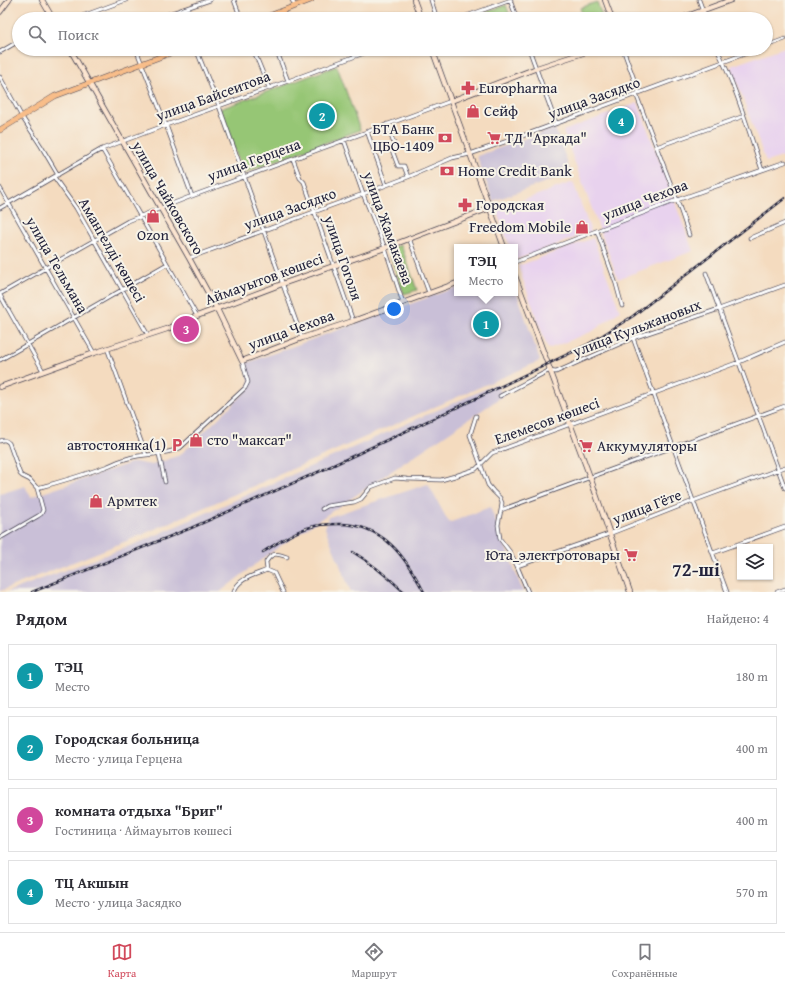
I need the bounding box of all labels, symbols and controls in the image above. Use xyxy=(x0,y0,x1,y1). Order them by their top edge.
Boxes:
search box xyxy=(12,12,773,56)
icon: search xyxy=(26,23,48,45)
text: Поиск xyxy=(58,24,99,45)
street label: улица Байсеитова xyxy=(152,65,274,126)
street label: улица Засядко xyxy=(544,71,643,124)
place label: Europharma xyxy=(479,77,557,98)
pharmacy icon: Europharma xyxy=(460,80,476,96)
place label: Сейф xyxy=(484,100,518,121)
pin: 2 xyxy=(309,101,335,131)
shop icon: Сейф xyxy=(465,103,481,119)
pin: 4 xyxy=(608,106,634,136)
place label: БТА Банк ЦБО-1409 xyxy=(372,118,434,156)
place label: ТД "Аркада" xyxy=(505,127,587,148)
bank icon: БТА Банк ЦБО-1409 xyxy=(437,130,453,146)
supermarket icon: ТД "Аркада" xyxy=(486,130,502,146)
street label: улица Герцена xyxy=(203,133,304,186)
street label: улица Чайковского xyxy=(127,136,210,259)
place label: Home Credit Bank xyxy=(458,160,572,181)
bank icon: Home Credit Bank xyxy=(439,163,455,179)
street label: улица Жамакаева xyxy=(358,168,419,288)
street label: улица Чехова xyxy=(598,173,691,226)
street label: улица Засядко xyxy=(240,182,339,235)
street label: Амангелді көшесі xyxy=(74,194,151,306)
place label: Городская xyxy=(476,194,544,215)
pharmacy icon: Городская xyxy=(457,197,473,213)
shop icon: Ozon xyxy=(145,208,161,224)
street label: улица Тельмана xyxy=(21,212,94,318)
street label: улица Гоголя xyxy=(319,212,368,304)
place label: Freedom Mobile xyxy=(469,216,571,237)
shop icon: Freedom Mobile xyxy=(574,219,590,235)
place label: Ozon xyxy=(137,224,169,245)
popup xyxy=(454,244,518,296)
street label: Аймауытов көшесі xyxy=(202,247,326,310)
text: ТЭЦ xyxy=(469,250,497,271)
text: Место xyxy=(469,271,503,290)
street label: улица Кульжановых xyxy=(569,293,704,362)
your location xyxy=(384,299,404,319)
street label: улица Чехова xyxy=(244,304,337,355)
pin: 1 xyxy=(473,309,499,339)
pin: 3 xyxy=(173,314,199,344)
street label: Елемесов көшесі xyxy=(491,392,602,449)
place label: сто "максат" xyxy=(207,429,292,450)
shop icon: сто "максат" xyxy=(188,432,204,448)
place label: автостоянка(1) xyxy=(67,434,166,455)
place label: Аккумуляторы xyxy=(597,435,698,456)
parking icon: автостоянка(1) xyxy=(169,437,185,453)
supermarket icon: Аккумуляторы xyxy=(578,438,594,454)
street label: улица Гёте xyxy=(608,484,684,530)
place label: Армтек xyxy=(107,490,157,511)
shop icon: Армтек xyxy=(88,493,104,509)
place label: Юта_электротовары xyxy=(486,544,620,565)
map controls xyxy=(737,544,773,580)
button: layers xyxy=(737,544,773,580)
supermarket icon: Юта_электротовары xyxy=(623,547,639,563)
district label: 72-ші xyxy=(672,555,720,583)
text: Рядом xyxy=(16,606,67,631)
text: Найдено: 4 xyxy=(707,609,769,628)
text: ТЭЦ xyxy=(55,656,83,677)
text: 1 xyxy=(27,667,33,686)
text: 180 m xyxy=(736,667,768,686)
text: Место xyxy=(55,677,90,696)
text: Городская больница xyxy=(55,728,199,749)
text: 2 xyxy=(27,739,33,758)
text: 400 m xyxy=(736,739,768,758)
text: Место · улица Герцена xyxy=(55,749,182,768)
text: комната отдыха "Бриг" xyxy=(55,800,223,821)
text: 3 xyxy=(27,811,33,830)
text: 400 m xyxy=(736,811,768,830)
text: Гостиница · Аймауытов көшесі xyxy=(55,821,232,840)
text: ТЦ Акшын xyxy=(55,872,129,893)
text: 4 xyxy=(27,883,33,902)
text: 570 m xyxy=(736,883,768,902)
text: Место · улица Засядко xyxy=(55,893,182,912)
tab: Карта xyxy=(108,941,136,981)
tab: Маршрут xyxy=(351,941,396,981)
tab: Сохранённые xyxy=(612,941,677,981)

